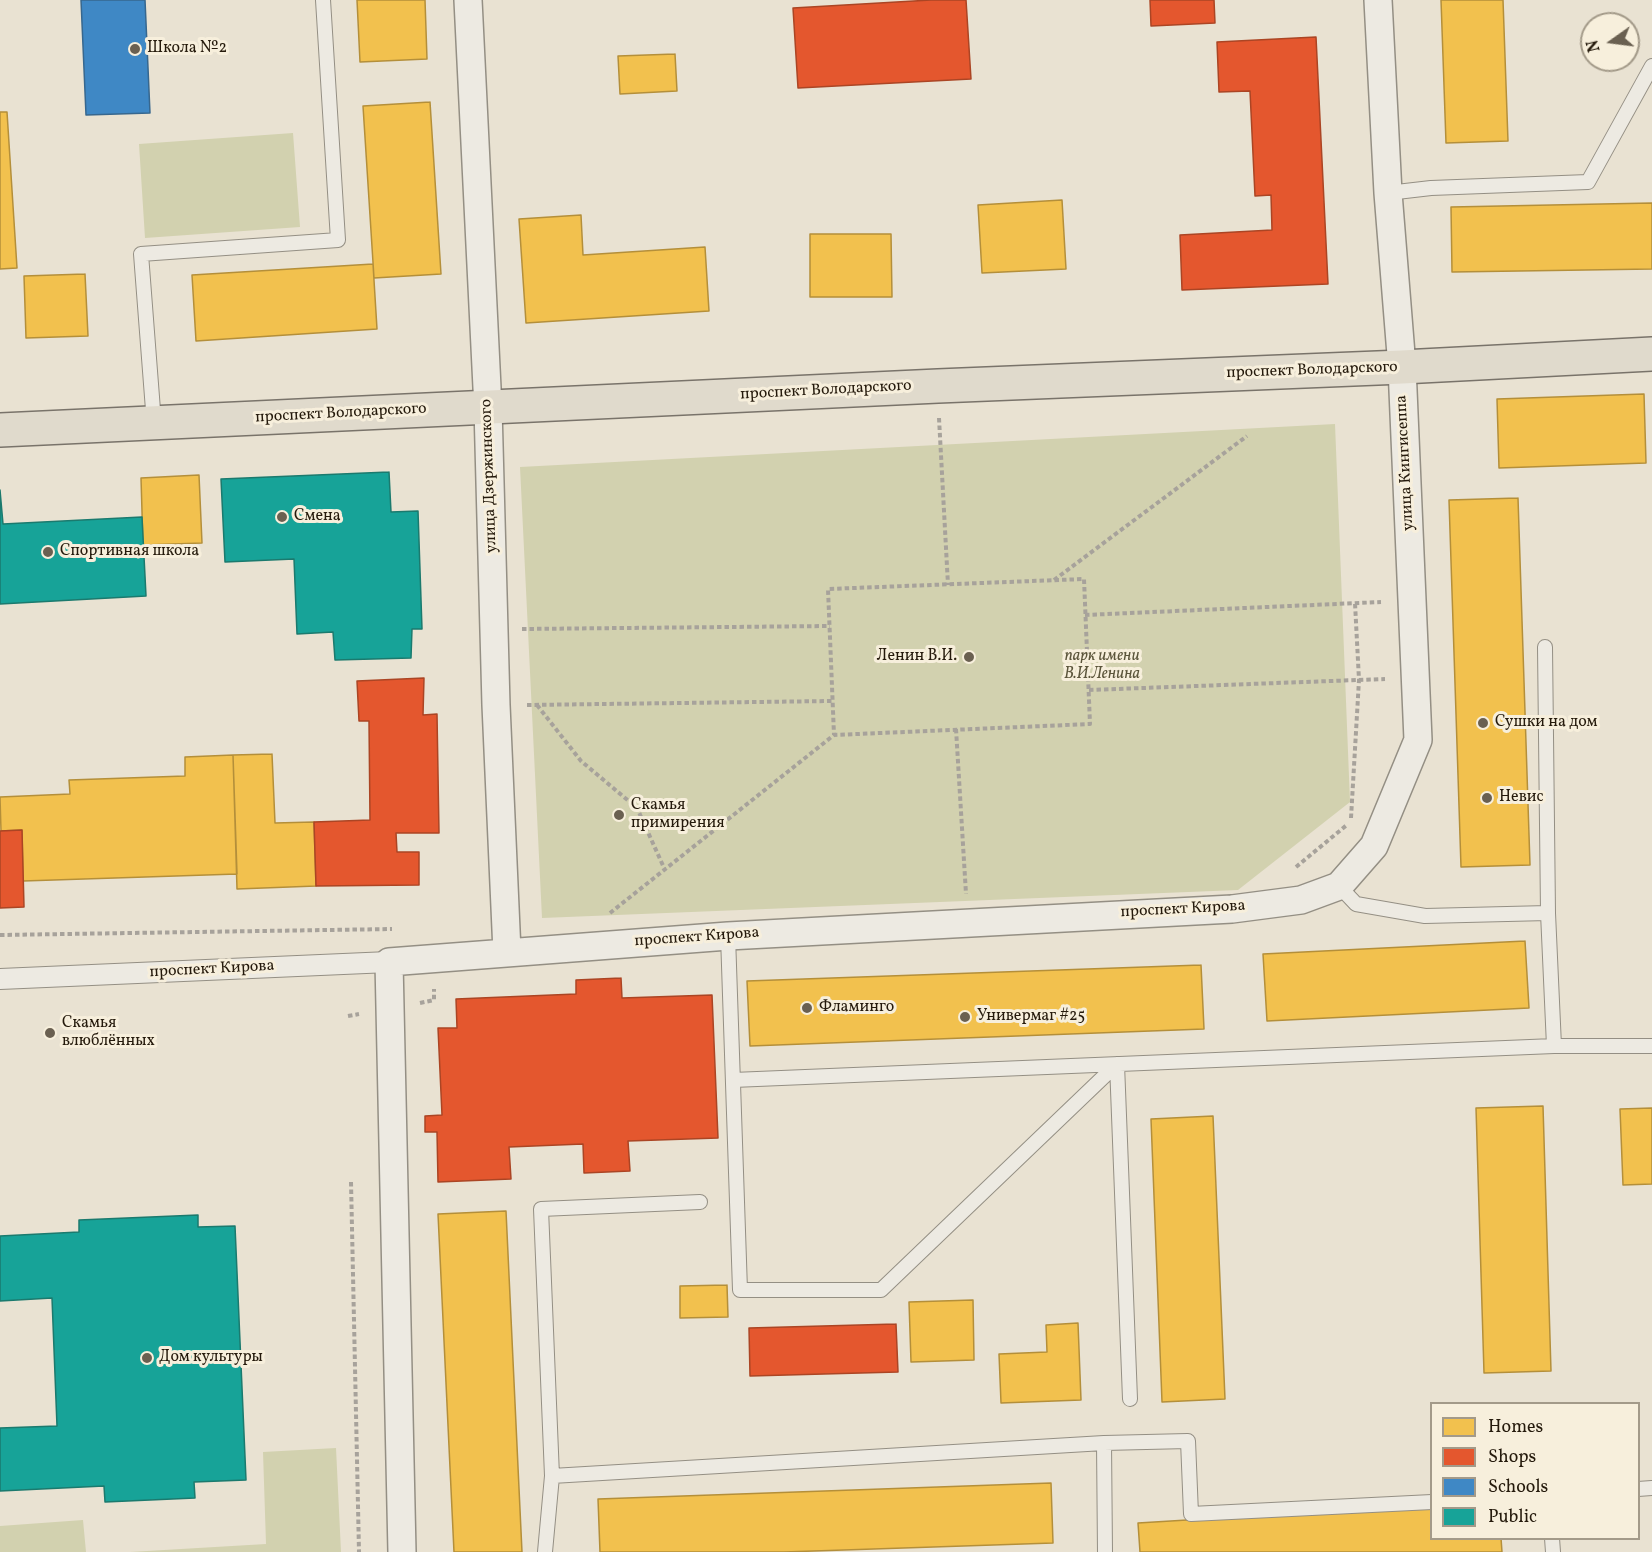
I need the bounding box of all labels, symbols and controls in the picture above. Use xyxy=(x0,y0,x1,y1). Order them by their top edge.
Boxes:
north arrow xyxy=(1580,12,1640,72)
text: N xyxy=(1582,38,1607,54)
place label: Школа №2 xyxy=(147,39,227,59)
marker: Школа №2 xyxy=(128,42,142,56)
street label: проспект Володарского xyxy=(1226,358,1398,384)
street label: проспект Володарского xyxy=(740,377,912,405)
street label: улица Кингисеппа xyxy=(1393,395,1419,531)
street label: улица Дзержинского xyxy=(478,399,502,553)
street label: проспект Володарского xyxy=(255,400,427,428)
place label: Смена xyxy=(294,507,341,527)
marker: Смена xyxy=(275,510,289,524)
place label: Спортивная школа xyxy=(60,542,199,562)
marker: Спортивная школа xyxy=(41,545,55,559)
place label: Ленин В.И. xyxy=(877,647,957,667)
park label: парк имени В.И.Ленина xyxy=(1064,647,1140,685)
marker: Ленин В.И. xyxy=(962,650,976,664)
place label: Сушки на дом xyxy=(1495,713,1597,733)
marker: Сушки на дом xyxy=(1476,716,1490,730)
place label: Невис xyxy=(1499,788,1544,808)
marker: Невис xyxy=(1480,791,1494,805)
place label: Скамья примирения xyxy=(631,796,725,834)
marker: Скамья примирения xyxy=(612,808,626,822)
street label: проспект Кирова xyxy=(1120,897,1246,923)
street label: проспект Кирова xyxy=(634,924,760,952)
street label: проспект Кирова xyxy=(149,957,275,983)
place label: Фламинго xyxy=(819,998,894,1018)
marker: Фламинго xyxy=(800,1001,814,1015)
place label: Универмаг #25 xyxy=(977,1007,1085,1027)
marker: Универмаг #25 xyxy=(958,1010,972,1024)
place label: Скамья влюблённых xyxy=(62,1014,155,1052)
marker: Скамья влюблённых xyxy=(43,1026,57,1040)
place label: Дом культуры xyxy=(159,1348,263,1368)
marker: Дом культуры xyxy=(140,1351,154,1365)
legend xyxy=(1430,1402,1640,1540)
text: Homes xyxy=(1488,1415,1543,1440)
text: Shops xyxy=(1488,1445,1536,1470)
text: Schools xyxy=(1488,1475,1548,1500)
text: Public xyxy=(1488,1505,1537,1530)

